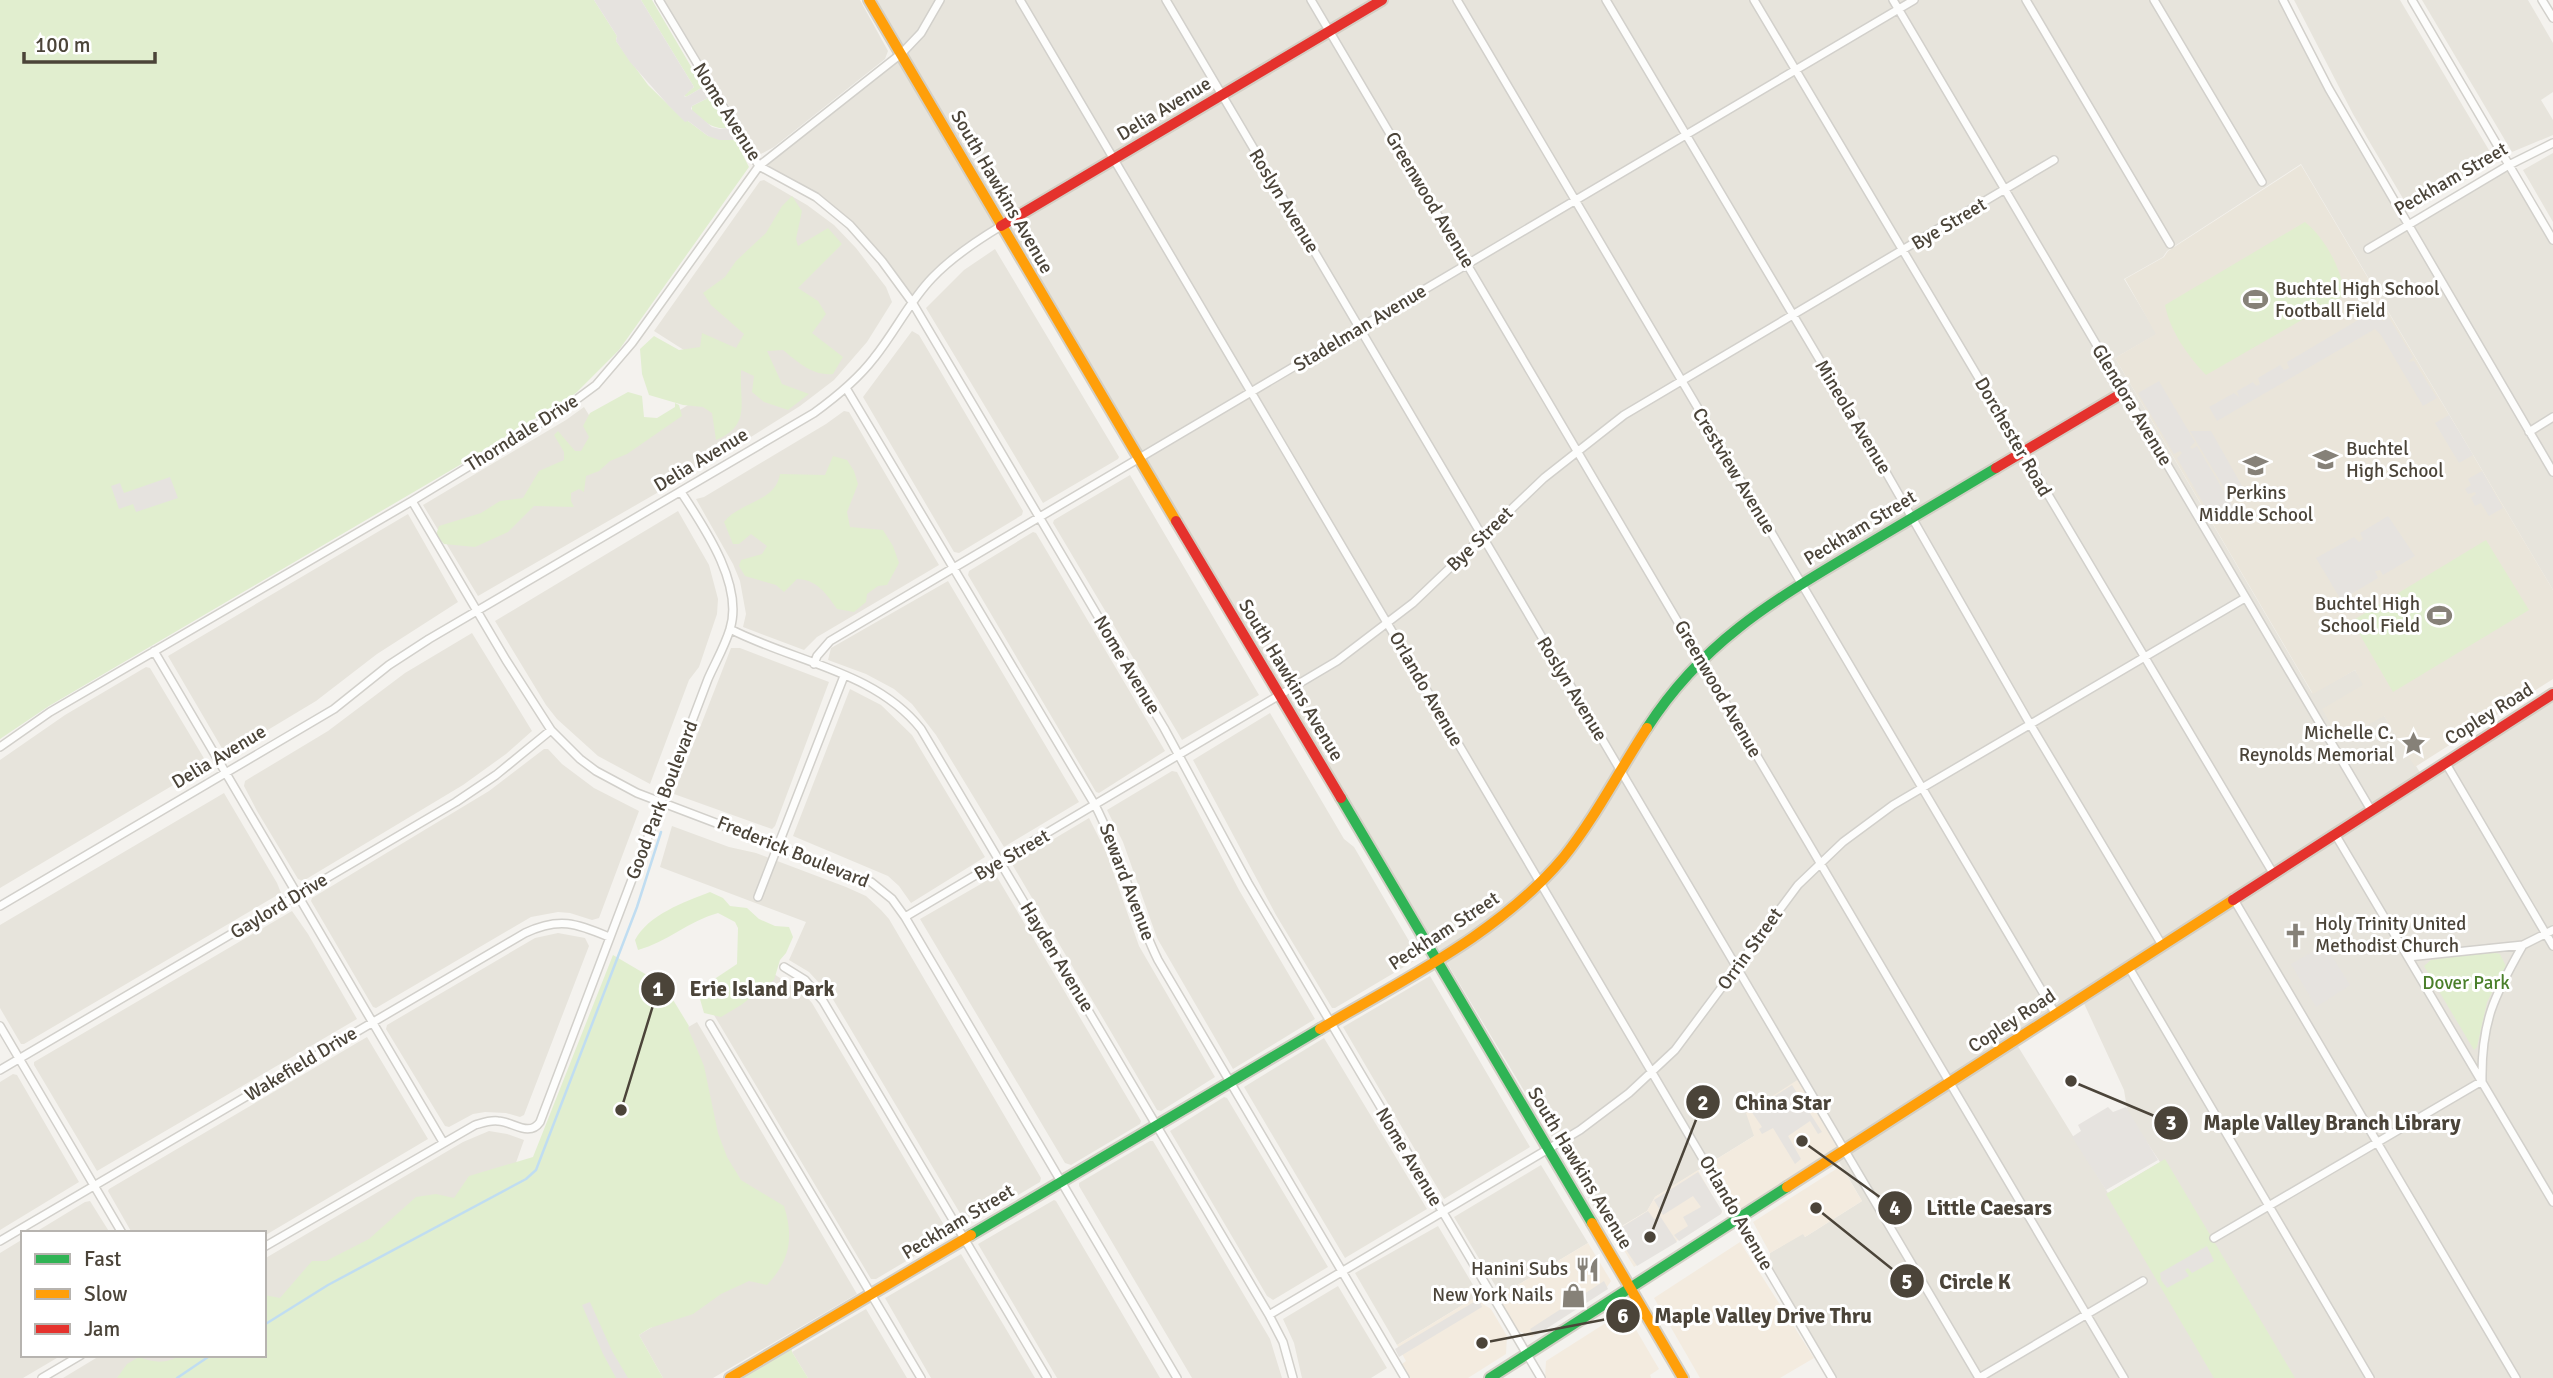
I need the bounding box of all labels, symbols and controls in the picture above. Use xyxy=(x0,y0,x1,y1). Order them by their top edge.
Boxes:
scale bar xyxy=(24,21,156,65)
text: 100 m xyxy=(35,32,90,58)
street label: Nome Avenue xyxy=(687,59,767,165)
street label: Delia Avenue xyxy=(1113,71,1215,147)
street label: South Hawkins Avenue xyxy=(945,106,1059,278)
street label: Greenwood Avenue xyxy=(1380,127,1480,273)
street label: Peckham Street xyxy=(2390,137,2512,221)
street label: Roslyn Avenue xyxy=(1243,144,1325,258)
street label: Bye Street xyxy=(1907,192,1991,256)
place label: Buchtel High School Football Field xyxy=(2275,277,2440,323)
street label: Stadelman Avenue xyxy=(1289,279,1431,377)
sports icon: Buchtel High School Football Field xyxy=(2241,286,2269,314)
street label: Glendora Avenue xyxy=(2086,340,2178,470)
street label: Mineola Avenue xyxy=(1809,355,1897,479)
street label: Dorchester Road xyxy=(1969,373,2057,501)
street label: Thorndale Drive xyxy=(461,389,583,477)
street label: Crestview Avenue xyxy=(1687,404,1781,538)
street label: Delia Avenue xyxy=(650,422,752,498)
place label: Buchtel High School xyxy=(2346,437,2444,483)
school or university icon: Buchtel High School xyxy=(2312,446,2340,474)
school or university icon: Perkins Middle School xyxy=(2242,451,2270,479)
place label: Perkins Middle School xyxy=(2199,481,2313,527)
street label: Peckham Street xyxy=(1799,485,1921,571)
street label: Bye Street xyxy=(1442,501,1518,576)
place label: Buchtel High School Field xyxy=(2315,592,2420,638)
street label: South Hawkins Avenue xyxy=(1233,595,1349,765)
sports icon: Buchtel High School Field xyxy=(2426,601,2454,629)
street label: Nome Avenue xyxy=(1088,611,1166,719)
street label: Greenwood Avenue xyxy=(1669,616,1767,762)
street label: Orlando Avenue xyxy=(1383,627,1469,751)
street label: Roslyn Avenue xyxy=(1531,632,1613,746)
street label: Copley Road xyxy=(2440,677,2538,751)
street label: Good Park Boulevard xyxy=(621,717,703,883)
street label: Delia Avenue xyxy=(168,719,270,795)
place label: Michelle C. Reynolds Memorial xyxy=(2239,721,2394,767)
place icon: Michelle C. Reynolds Memorial xyxy=(2400,730,2428,758)
street label: Frederick Boulevard xyxy=(713,811,873,893)
street label: Seward Avenue xyxy=(1094,820,1160,944)
street label: Bye Street xyxy=(970,824,1054,886)
street label: Gaylord Drive xyxy=(226,868,332,944)
street label: Peckham Street xyxy=(1384,886,1504,976)
street label: Hayden Avenue xyxy=(1015,897,1099,1017)
street label: Orrin Street xyxy=(1712,903,1788,995)
place label: Holy Trinity United Methodist Church xyxy=(2315,912,2466,958)
church icon: Holy Trinity United Methodist Church xyxy=(2281,921,2309,949)
callout: Erie Island Park xyxy=(641,968,848,1010)
park label: Dover Park xyxy=(2422,971,2510,995)
text: 1 xyxy=(652,976,664,1002)
text: Erie Island Park xyxy=(690,976,834,1002)
street label: Copley Road xyxy=(1964,984,2060,1058)
street label: Wakefield Drive xyxy=(241,1021,361,1107)
callout: China Star xyxy=(1686,1081,1845,1123)
street label: South Hawkins Avenue xyxy=(1522,1083,1638,1253)
text: 2 xyxy=(1697,1090,1709,1116)
text: China Star xyxy=(1735,1090,1832,1116)
callout: Maple Valley Branch Library xyxy=(2154,1102,2474,1144)
street label: Nome Avenue xyxy=(1370,1103,1448,1211)
text: 3 xyxy=(2165,1110,2177,1136)
text: Maple Valley Branch Library xyxy=(2203,1110,2461,1136)
street label: Orlando Avenue xyxy=(1693,1151,1779,1275)
street label: Peckham Street xyxy=(897,1179,1019,1265)
callout: Little Caesars xyxy=(1877,1187,2066,1229)
text: 4 xyxy=(1889,1195,1901,1221)
text: Little Caesars xyxy=(1926,1195,2052,1221)
legend xyxy=(21,1231,266,1357)
text: Fast xyxy=(84,1246,121,1272)
restaurant icon: Hanini Subs xyxy=(1574,1255,1602,1283)
place label: Hanini Subs xyxy=(1471,1257,1568,1281)
callout: Circle K xyxy=(1890,1260,2024,1302)
text: 5 xyxy=(1901,1269,1913,1295)
text: Circle K xyxy=(1939,1269,2011,1295)
text: Slow xyxy=(84,1281,128,1307)
shop icon: New York Nails xyxy=(1559,1281,1587,1309)
place label: New York Nails xyxy=(1432,1283,1553,1307)
callout: Maple Valley Drive Thru xyxy=(1606,1295,1886,1337)
text: 6 xyxy=(1617,1303,1629,1329)
text: Maple Valley Drive Thru xyxy=(1654,1303,1872,1329)
text: Jam xyxy=(84,1316,120,1342)

